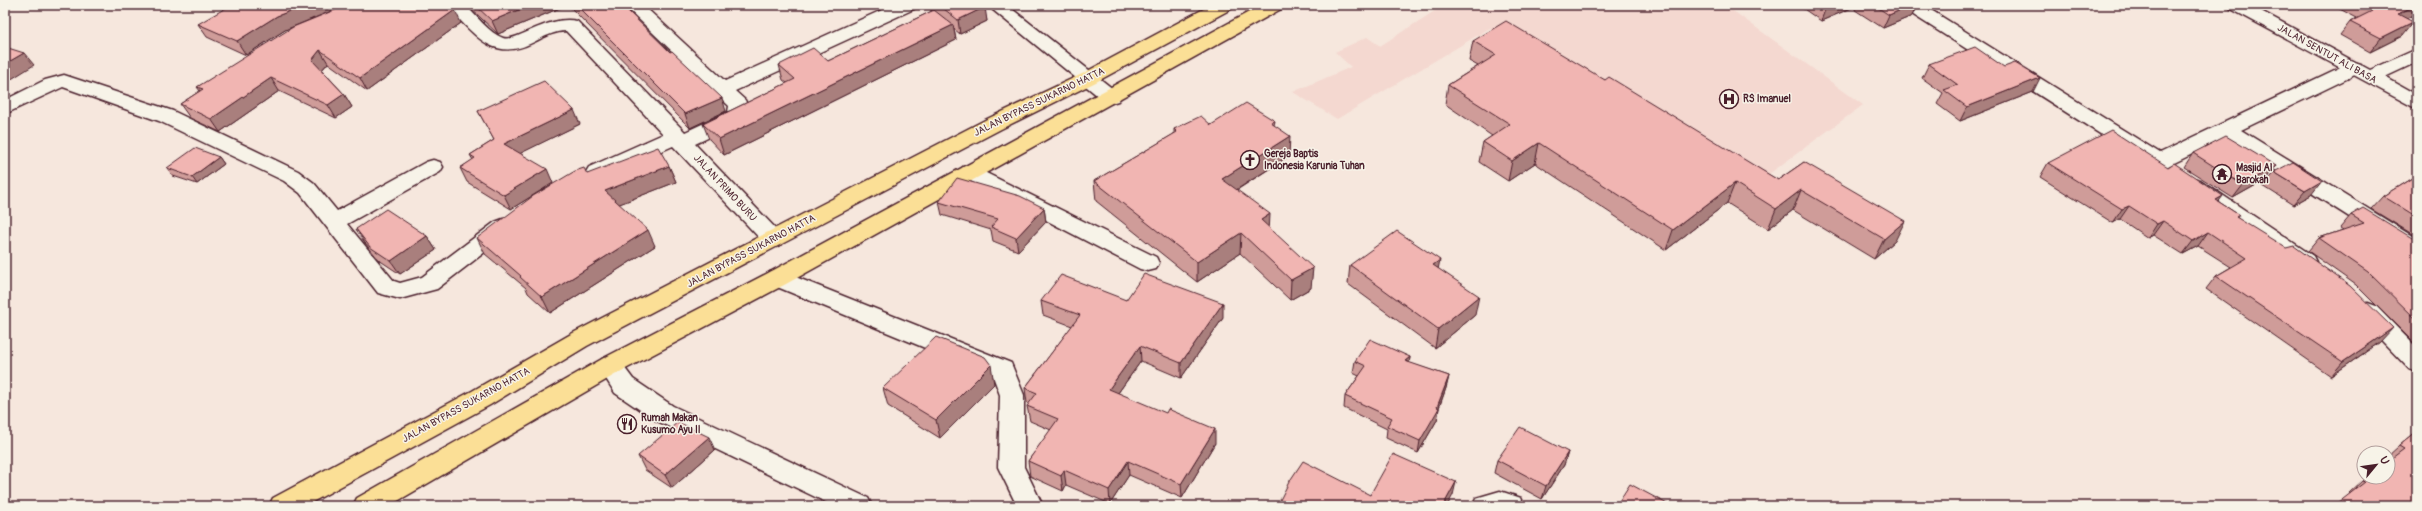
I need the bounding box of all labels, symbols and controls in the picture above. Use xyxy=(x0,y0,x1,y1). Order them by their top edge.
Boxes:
street label: JALAN SENTUT ALI BASA xyxy=(2275,22,2379,87)
street label: JALAN BYPASS SUKARNO HATTA xyxy=(972,65,1107,139)
hospital icon: RS Imanuel xyxy=(1718,88,1740,110)
place label: RS Imanuel xyxy=(1743,93,1791,105)
place label: Gereja Baptis Indonesia Karunia Tuhan xyxy=(1264,148,1365,172)
church icon: Gereja Baptis Indonesia Karunia Tuhan xyxy=(1239,149,1261,171)
street label: JALAN PRIMO BURU xyxy=(691,152,759,224)
place label: Masjid Al Barokah xyxy=(2236,162,2272,186)
temple icon: Masjid Al Barokah xyxy=(2211,163,2233,185)
street label: JALAN BYPASS SUKARNO HATTA xyxy=(685,212,818,290)
street label: JALAN BYPASS SUKARNO HATTA xyxy=(400,365,532,445)
place label: Rumah Makan Kusumo Ayu II xyxy=(641,412,701,436)
restaurant icon: Rumah Makan Kusumo Ayu II xyxy=(616,413,638,435)
north arrow xyxy=(2356,445,2396,485)
text: U xyxy=(2377,454,2392,467)

